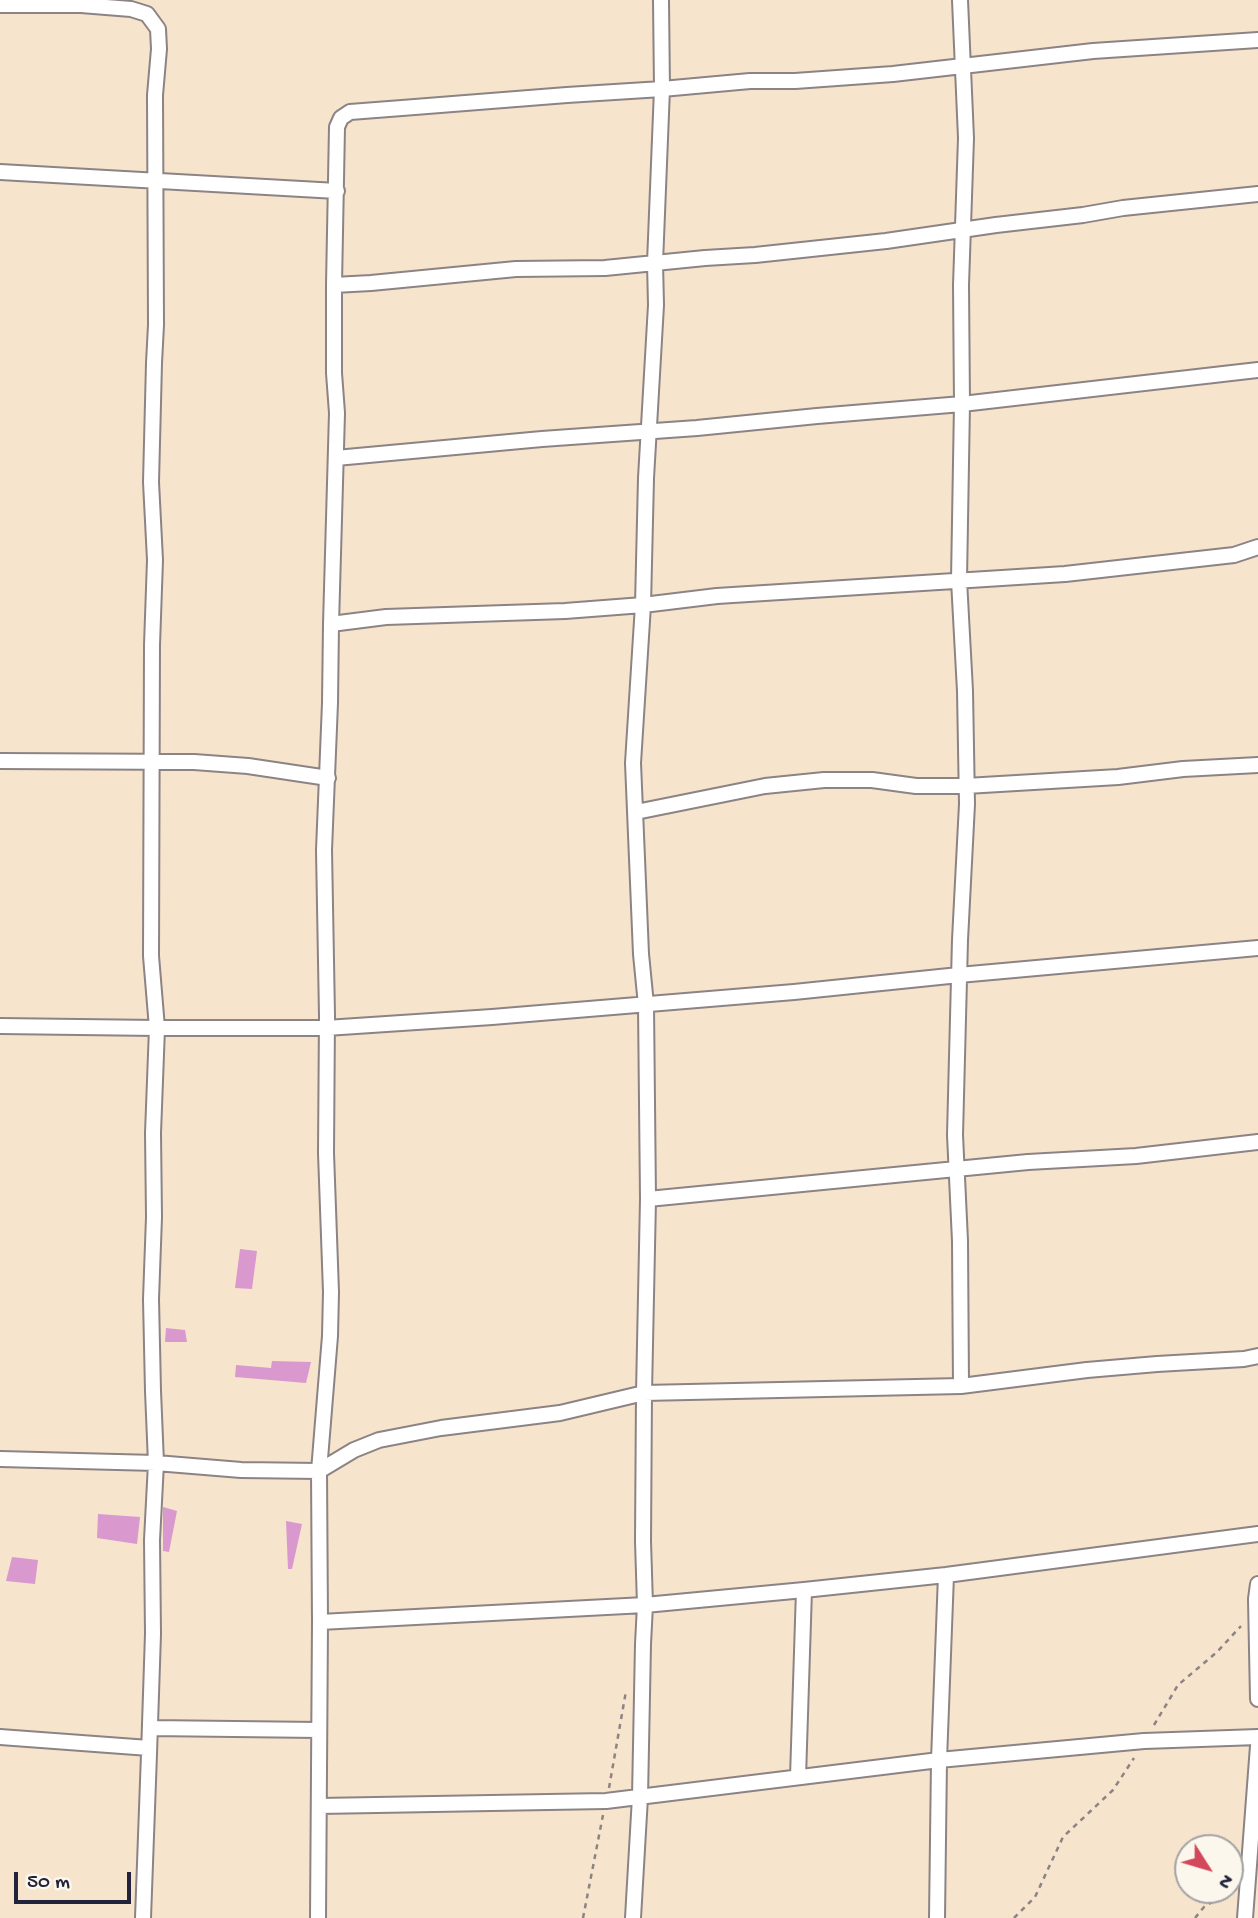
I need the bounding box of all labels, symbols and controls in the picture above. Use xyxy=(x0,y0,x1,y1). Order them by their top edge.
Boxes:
north arrow xyxy=(1174,1834,1244,1904)
scale bar xyxy=(18,1858,135,1902)
text: N xyxy=(1212,1869,1237,1893)
text: 50 m xyxy=(27,1871,70,1896)

